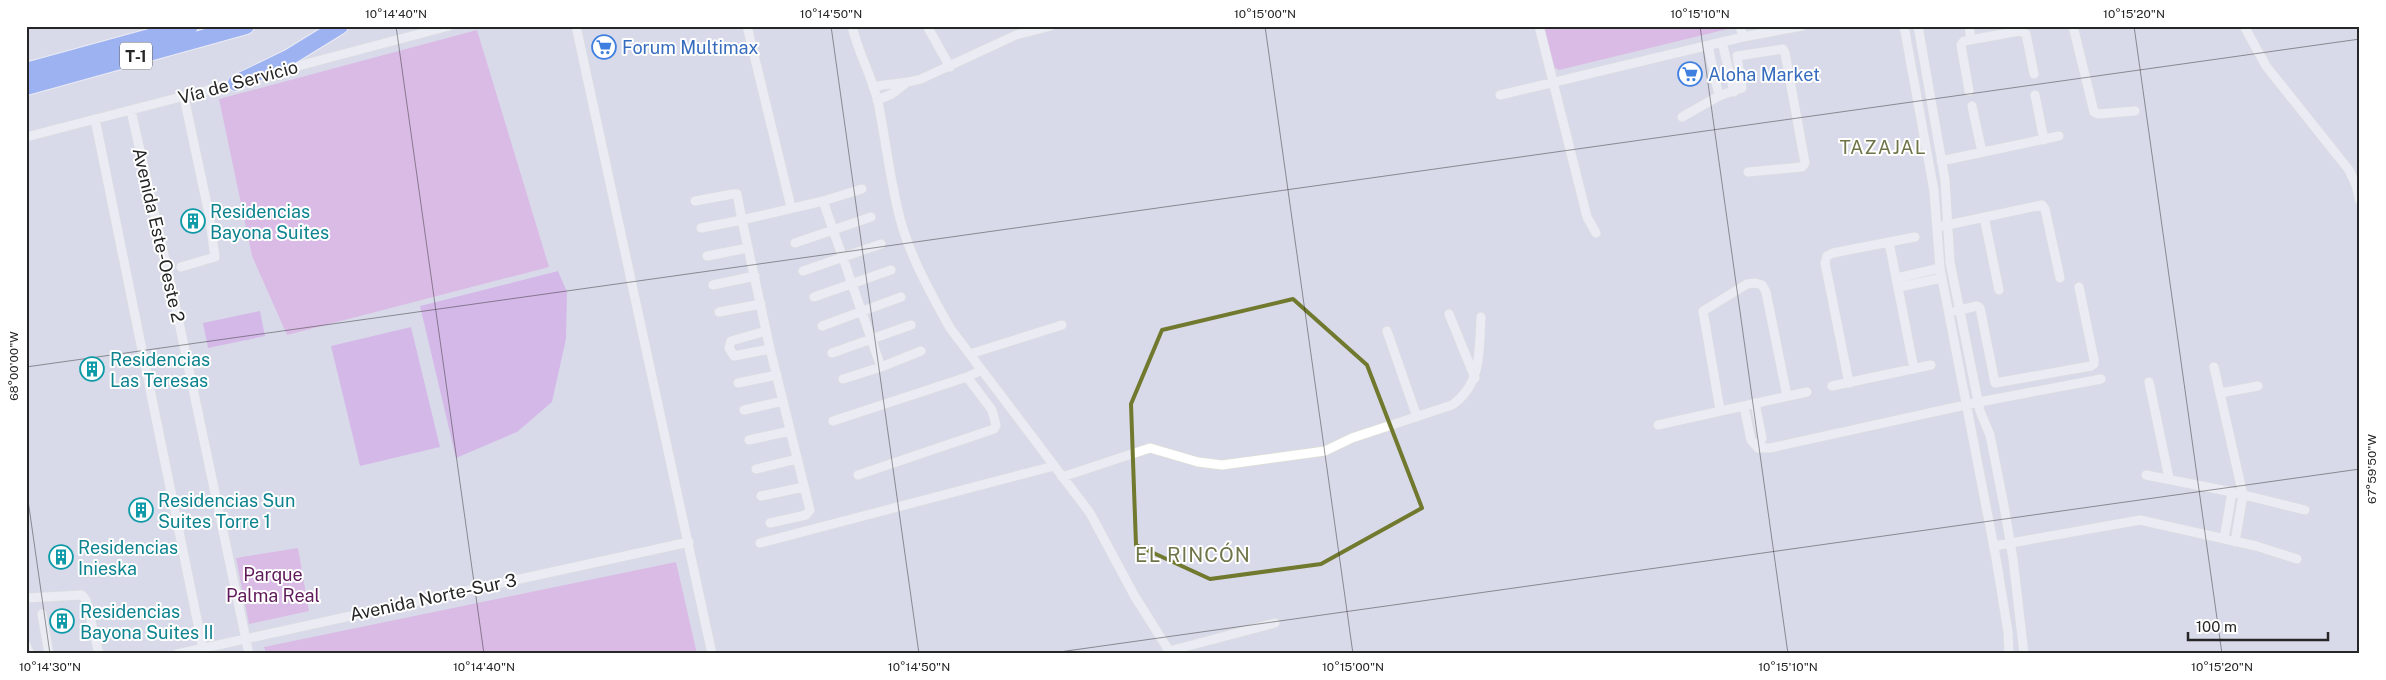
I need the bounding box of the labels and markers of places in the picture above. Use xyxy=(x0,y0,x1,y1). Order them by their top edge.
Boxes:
supermarket icon: Forum Multimax xyxy=(591,34,617,60)
place label: Forum Multimax xyxy=(622,37,758,58)
supermarket icon: Aloha Market xyxy=(1677,61,1703,87)
place label: Aloha Market xyxy=(1708,64,1820,85)
place label: Residencias Bayona Suites xyxy=(210,201,329,243)
building icon: Residencias Bayona Suites xyxy=(180,208,206,234)
place label: Residencias Las Teresas xyxy=(110,349,210,391)
building icon: Residencias Las Teresas xyxy=(79,356,105,382)
place label: Residencias Sun Suites Torre 1 xyxy=(158,490,295,532)
building icon: Residencias Sun Suites Torre 1 xyxy=(128,497,154,523)
place label: Residencias Inieska xyxy=(78,537,178,579)
building icon: Residencias Inieska xyxy=(48,544,74,570)
place label: Residencias Bayona Suites II xyxy=(80,601,214,643)
building icon: Residencias Bayona Suites II xyxy=(49,608,75,634)

